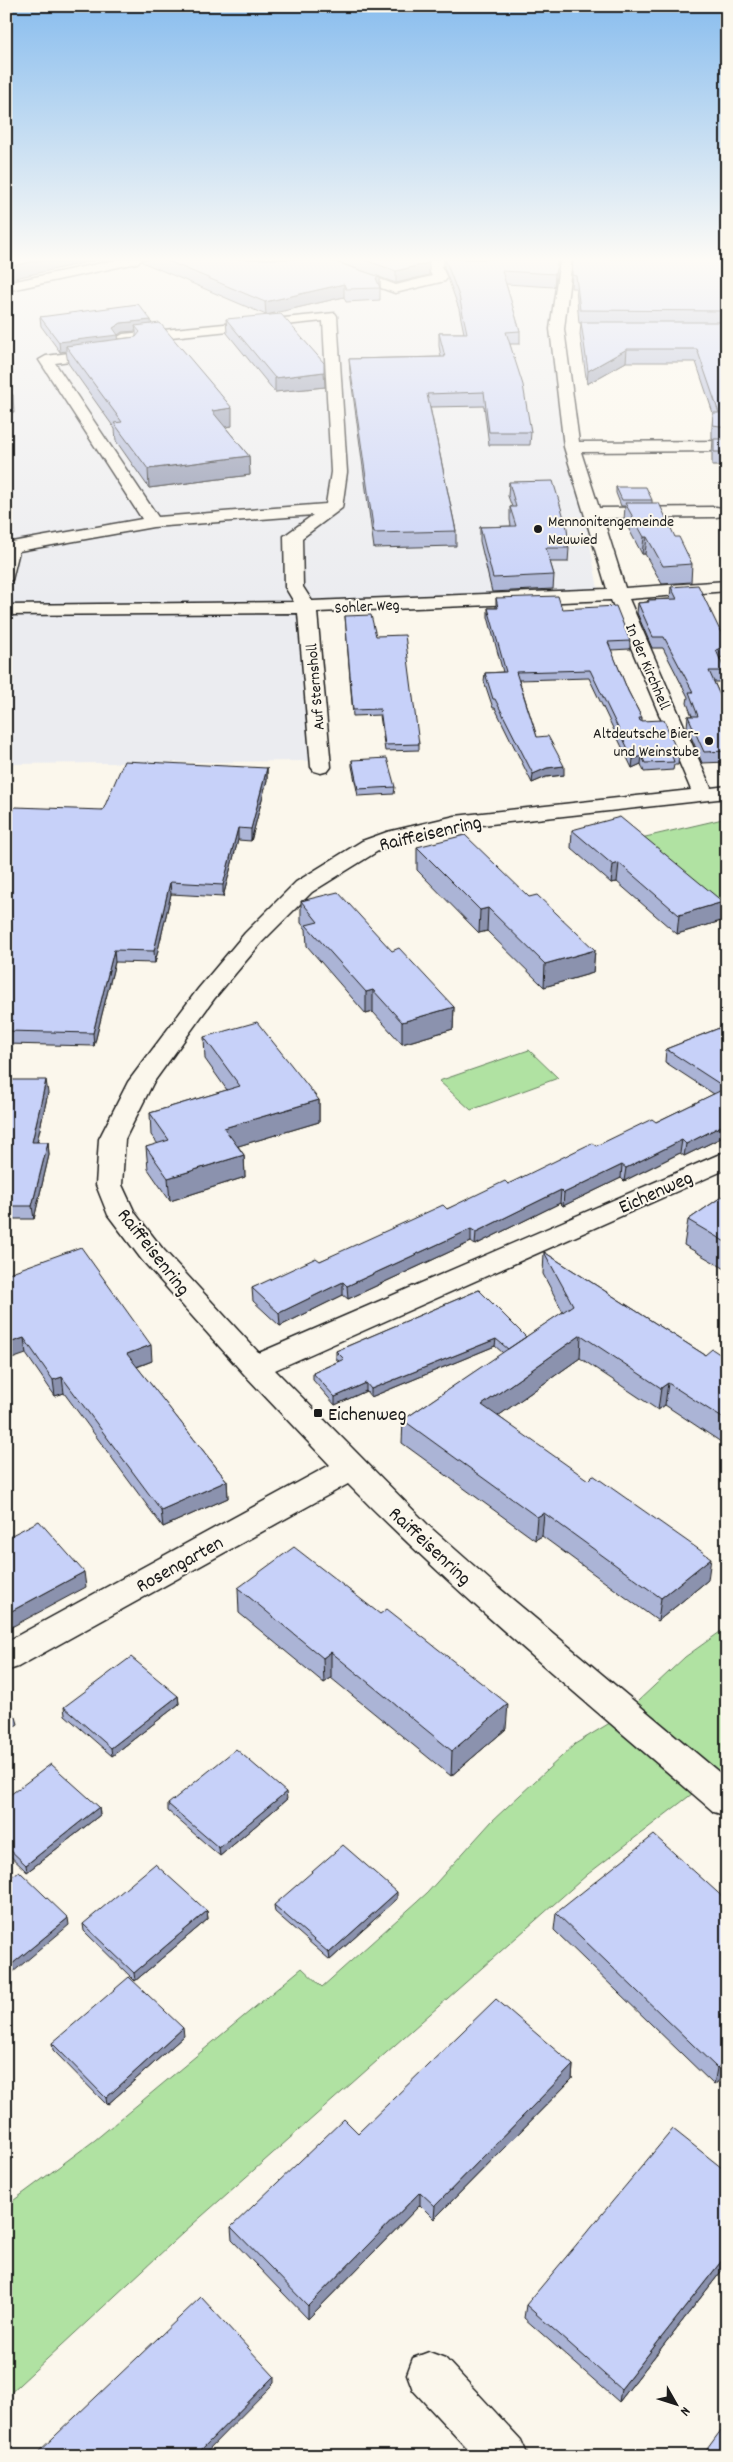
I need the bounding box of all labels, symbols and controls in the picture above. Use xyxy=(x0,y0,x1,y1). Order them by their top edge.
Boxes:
place label: Mennonitengemeinde Neuwied xyxy=(548,511,674,552)
marker: Mennonitengemeinde Neuwied xyxy=(532,523,544,535)
street label: Sohler Weg xyxy=(334,594,400,621)
street label: In der Kirchhell xyxy=(618,620,675,714)
street label: Auf Sternsholl xyxy=(301,642,332,731)
place label: Altdeutsche Bier- und Weinstube xyxy=(593,723,699,764)
marker: Altdeutsche Bier- und Weinstube xyxy=(703,735,715,747)
street label: Raiffeisenring xyxy=(377,810,485,860)
street label: Eichenweg xyxy=(615,1165,698,1222)
street label: Raiffeisenring xyxy=(109,1203,196,1303)
place label: Eichenweg xyxy=(328,1402,406,1430)
marker: Eichenweg xyxy=(312,1407,324,1419)
street label: Raiffeisenring xyxy=(381,1501,477,1593)
street label: Rosengarten xyxy=(132,1530,229,1601)
north arrow xyxy=(650,2380,700,2430)
text: N xyxy=(675,2402,694,2420)

